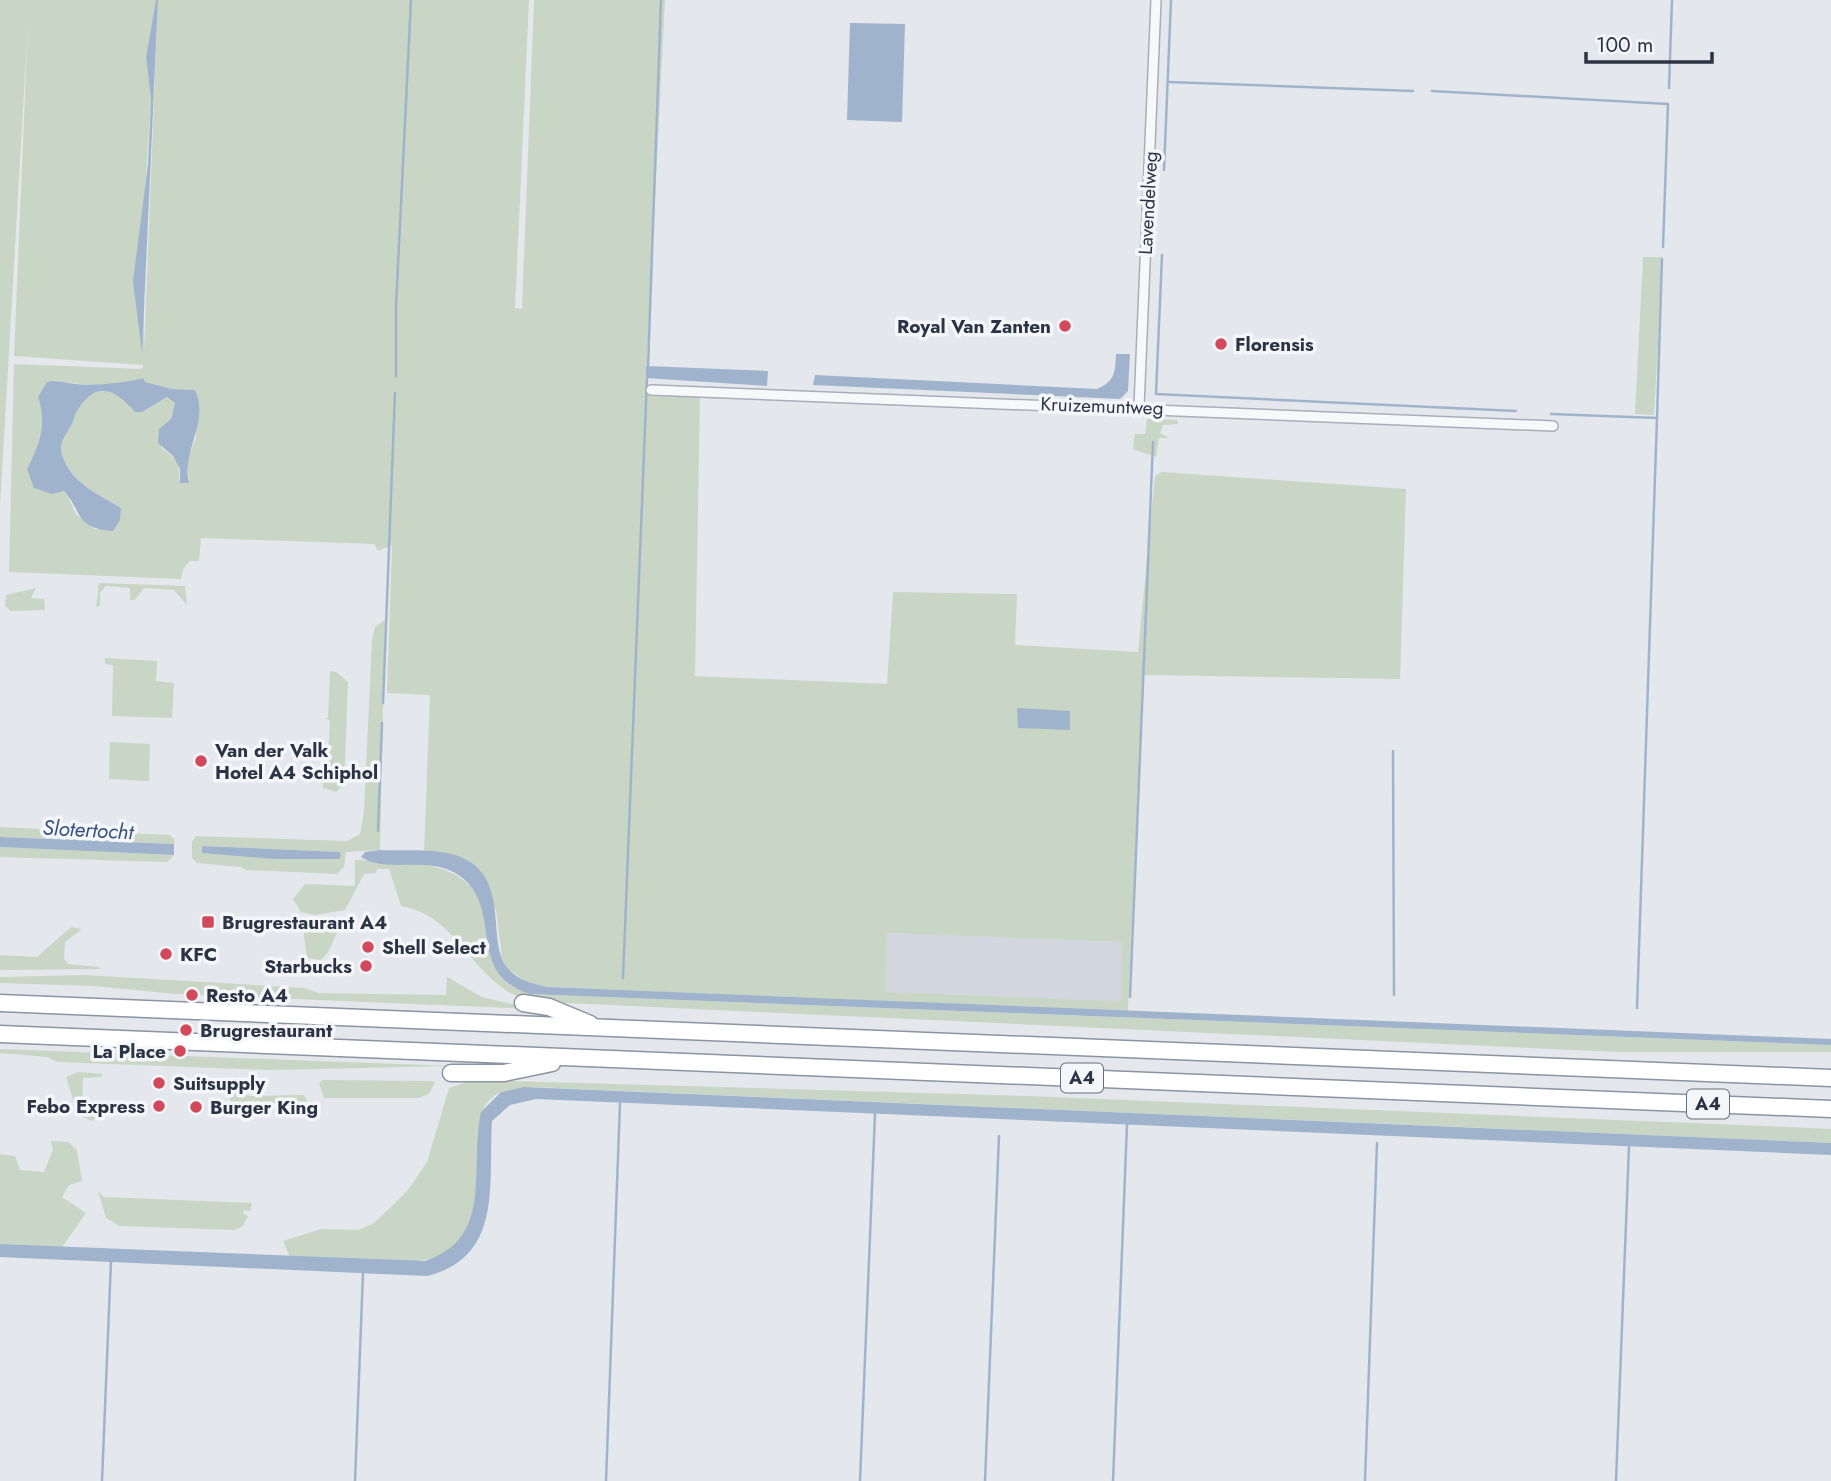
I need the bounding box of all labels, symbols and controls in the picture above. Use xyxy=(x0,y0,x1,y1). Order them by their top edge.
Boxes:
scale bar xyxy=(1586,21,1712,65)
text: 100 m xyxy=(1596,30,1653,60)
street label: Lavendelweg xyxy=(1132,151,1164,255)
place label: Royal Van Zanten xyxy=(897,313,1051,340)
marker: Royal Van Zanten xyxy=(1057,318,1073,334)
place label: Florensis xyxy=(1235,331,1314,358)
marker: Florensis xyxy=(1213,336,1229,352)
street label: Kruizemuntweg xyxy=(1040,390,1164,422)
place label: Van der Valk Hotel A4 Schiphol xyxy=(214,737,378,786)
marker: Van der Valk Hotel A4 Schiphol xyxy=(193,753,209,769)
water label: Slotertocht xyxy=(42,813,135,847)
place label: Brugrestaurant A4 xyxy=(222,909,387,936)
marker: Brugrestaurant A4 xyxy=(200,914,216,930)
place label: Shell Select xyxy=(382,934,486,961)
marker: Shell Select xyxy=(360,939,376,955)
place label: KFC xyxy=(180,941,217,968)
marker: KFC xyxy=(158,946,174,962)
place label: Starbucks xyxy=(264,953,352,980)
marker: Starbucks xyxy=(358,958,374,974)
place label: Resto A4 xyxy=(206,982,288,1009)
marker: Resto A4 xyxy=(184,987,200,1003)
place label: Brugrestaurant xyxy=(200,1017,332,1044)
marker: Brugrestaurant xyxy=(178,1022,194,1038)
place label: La Place xyxy=(93,1038,166,1065)
marker: La Place xyxy=(172,1043,188,1059)
road number: A4 xyxy=(1061,1064,1103,1092)
place label: Suitsupply xyxy=(173,1070,266,1097)
marker: Suitsupply xyxy=(151,1075,167,1091)
road number: A4 xyxy=(1687,1090,1729,1119)
place label: Febo Express xyxy=(27,1093,145,1120)
place label: Burger King xyxy=(210,1094,318,1121)
marker: Febo Express xyxy=(151,1098,167,1114)
marker: Burger King xyxy=(188,1099,204,1115)

